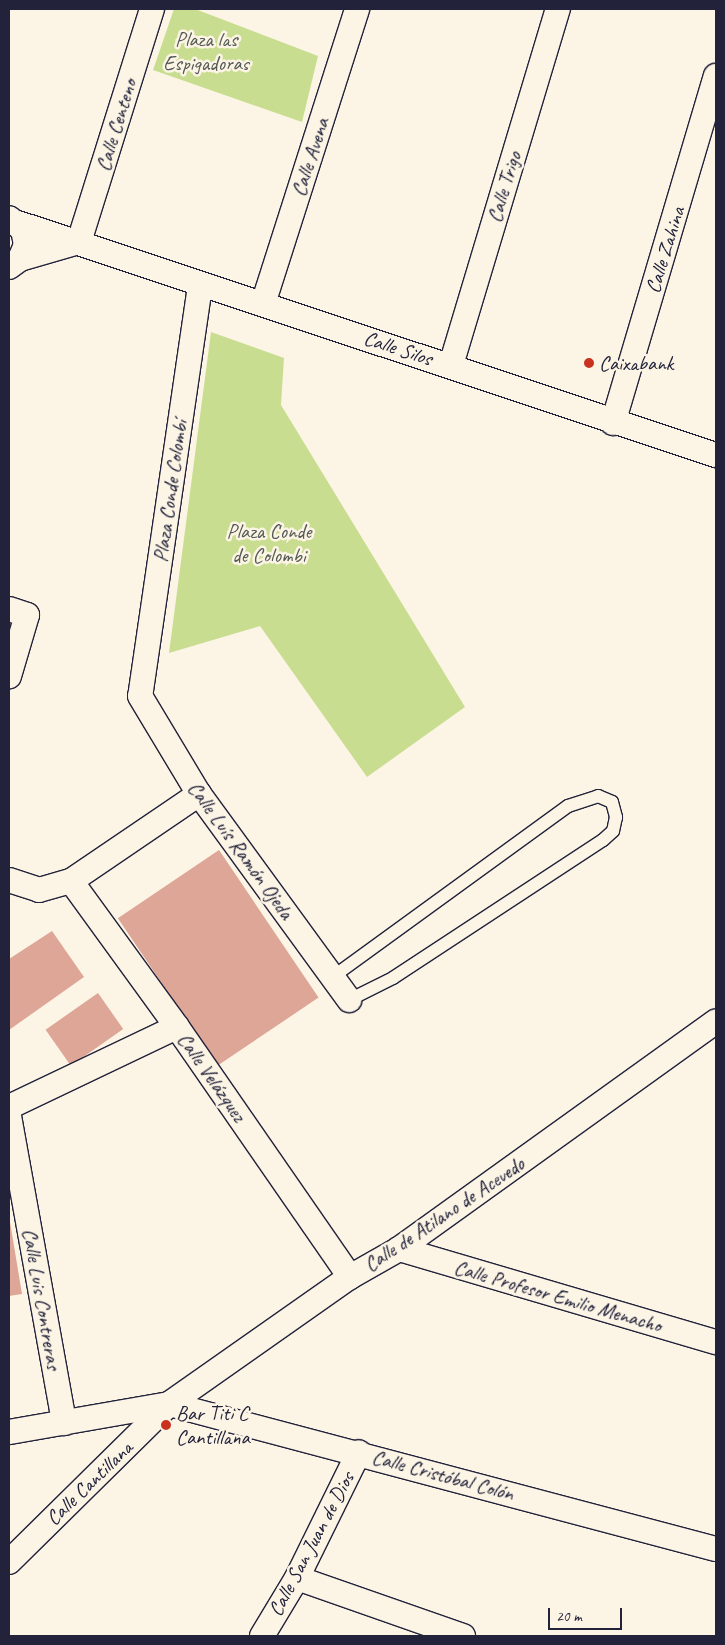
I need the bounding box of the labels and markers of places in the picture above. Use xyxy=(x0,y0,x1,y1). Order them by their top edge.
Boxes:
place label: Caixabank xyxy=(599,350,673,376)
marker: Caixabank xyxy=(583,357,595,369)
place label: Bar Titi C Cantillana xyxy=(176,1400,250,1450)
marker: Bar Titi C Cantillana xyxy=(160,1419,172,1431)

